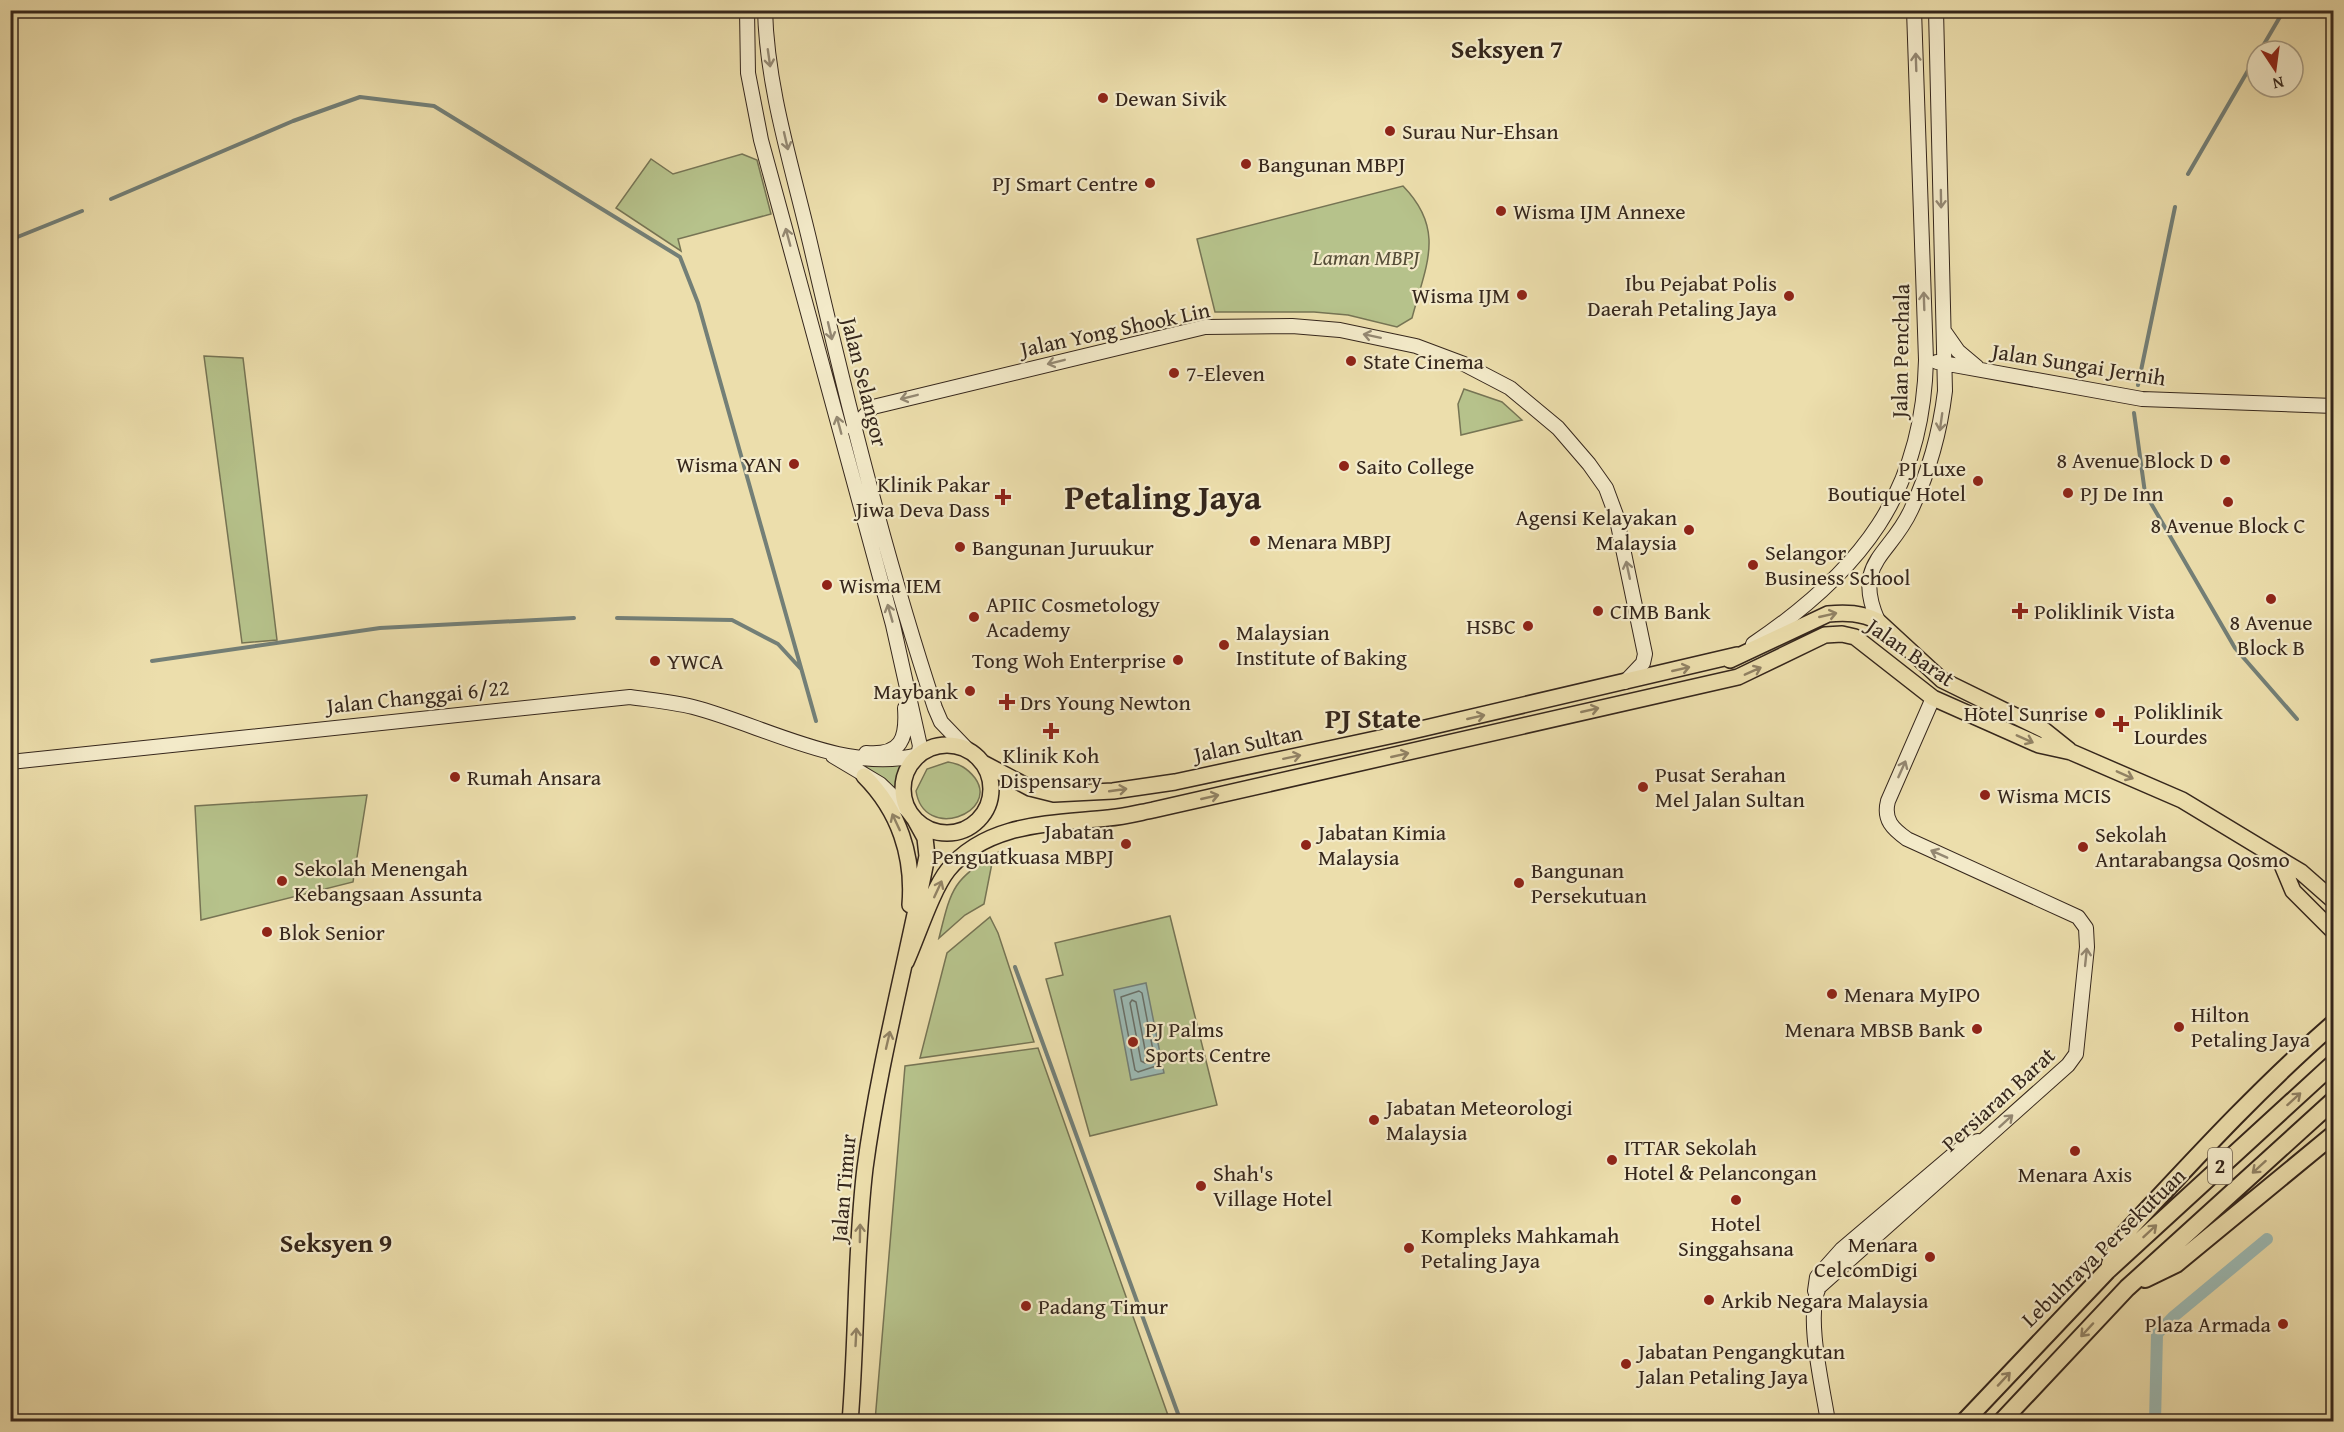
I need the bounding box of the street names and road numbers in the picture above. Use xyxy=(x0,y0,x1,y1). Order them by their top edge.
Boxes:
street label: Jalan Penchala xyxy=(1883,283,1917,421)
street label: Jalan Yong Shook Lin xyxy=(1014,293,1213,365)
street label: Jalan Selangor xyxy=(833,311,897,450)
street label: Jalan Sungai Jernih xyxy=(1987,334,2169,394)
street label: Jalan Barat xyxy=(1858,608,1962,694)
street label: Jalan Changgai 6/22 xyxy=(322,670,511,722)
street label: Jalan Sultan xyxy=(1188,716,1306,771)
street label: Persiaran Barat xyxy=(1934,1039,2062,1159)
street label: Jalan Timur xyxy=(822,1133,864,1246)
road number: 2 xyxy=(2208,1148,2232,1184)
street label: Lebuhraya Persekutuan xyxy=(2014,1159,2193,1334)

